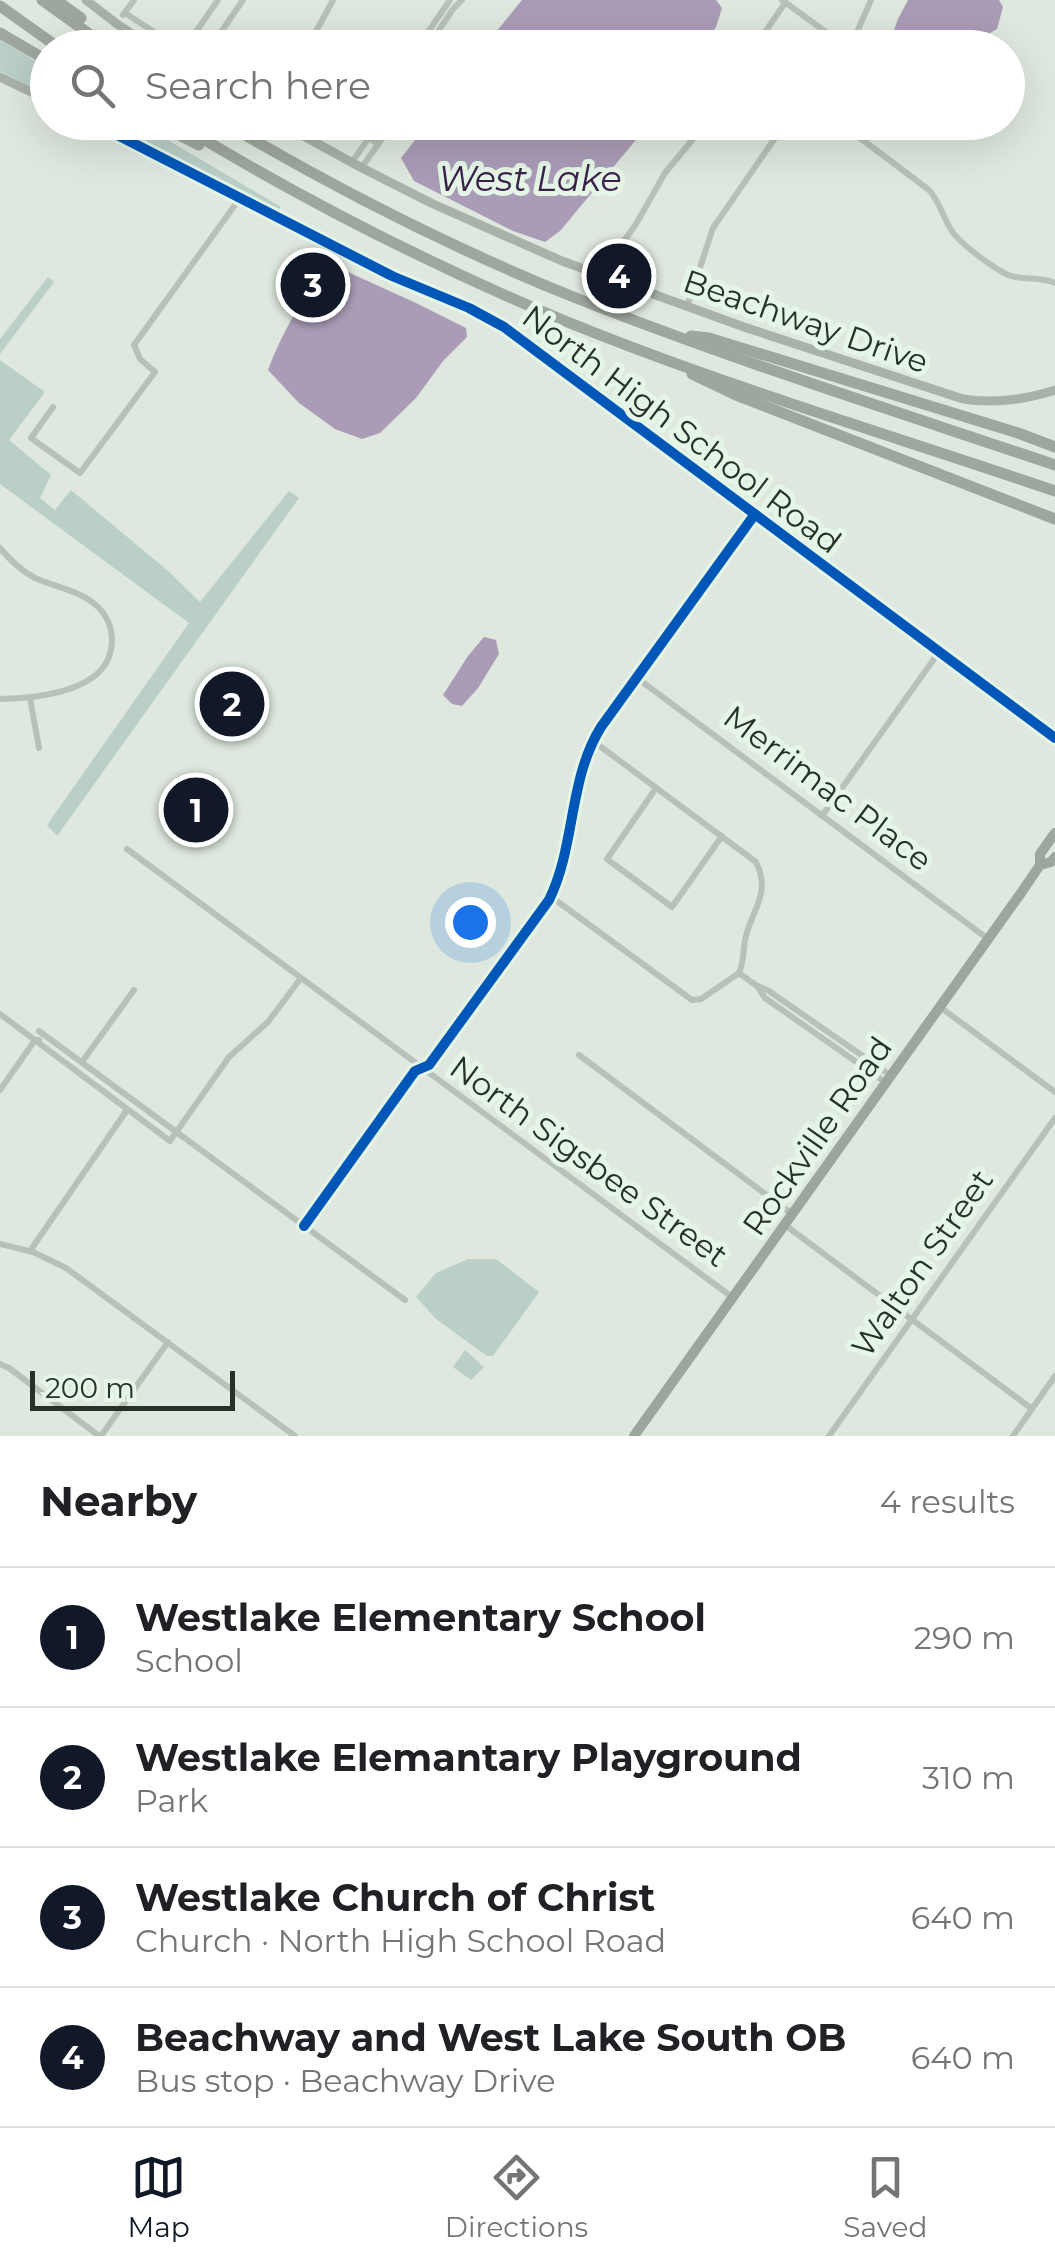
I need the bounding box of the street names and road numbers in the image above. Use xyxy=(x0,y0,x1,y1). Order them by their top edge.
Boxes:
street label: Beachway Drive xyxy=(679,261,933,381)
street label: North High School Road xyxy=(515,296,849,562)
street label: Merrimac Place xyxy=(716,697,940,879)
street label: Rockville Road xyxy=(734,1029,900,1243)
street label: North Sigsbee Street xyxy=(443,1047,735,1275)
street label: Walton Street xyxy=(843,1162,1001,1364)

